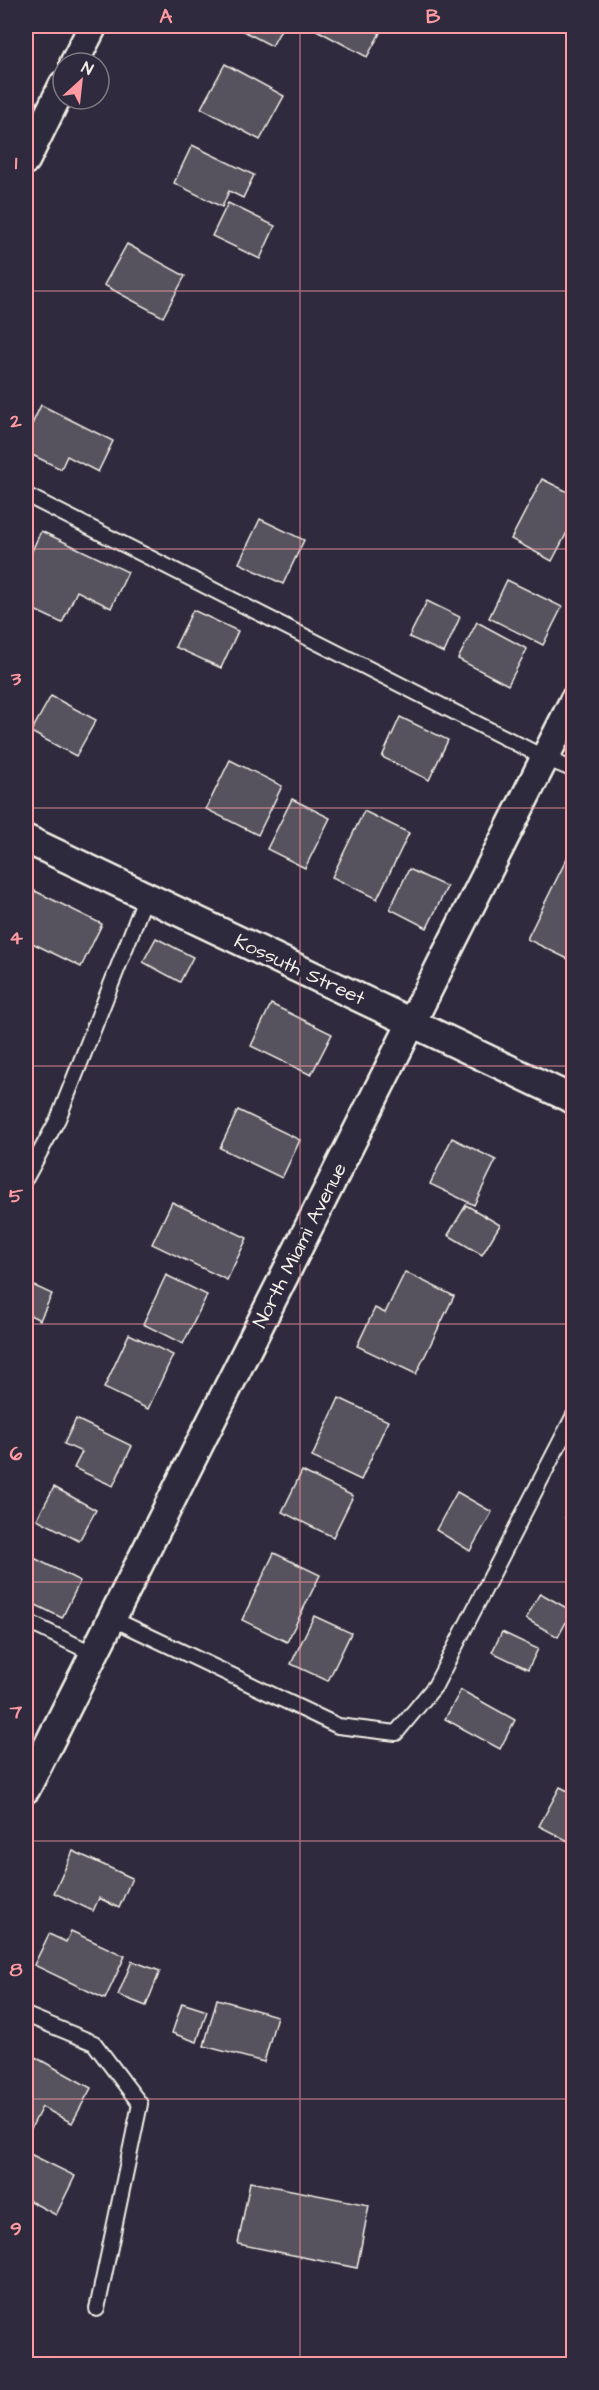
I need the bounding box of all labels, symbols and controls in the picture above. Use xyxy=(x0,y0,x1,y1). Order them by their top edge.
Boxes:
text: A xyxy=(160,3,173,31)
text: B xyxy=(426,3,441,31)
north arrow xyxy=(51,51,111,111)
text: N xyxy=(78,56,97,81)
text: 1 xyxy=(15,149,18,177)
text: 2 xyxy=(9,407,22,435)
text: 3 xyxy=(10,665,22,693)
text: 4 xyxy=(9,924,23,952)
street label: Kossuth Street xyxy=(230,927,370,1012)
street label: North Miami Avenue xyxy=(246,1158,354,1333)
text: 5 xyxy=(9,1182,24,1210)
text: 6 xyxy=(10,1440,23,1468)
text: 7 xyxy=(9,1698,23,1726)
text: 8 xyxy=(10,1956,23,1984)
text: 9 xyxy=(10,2215,22,2243)

